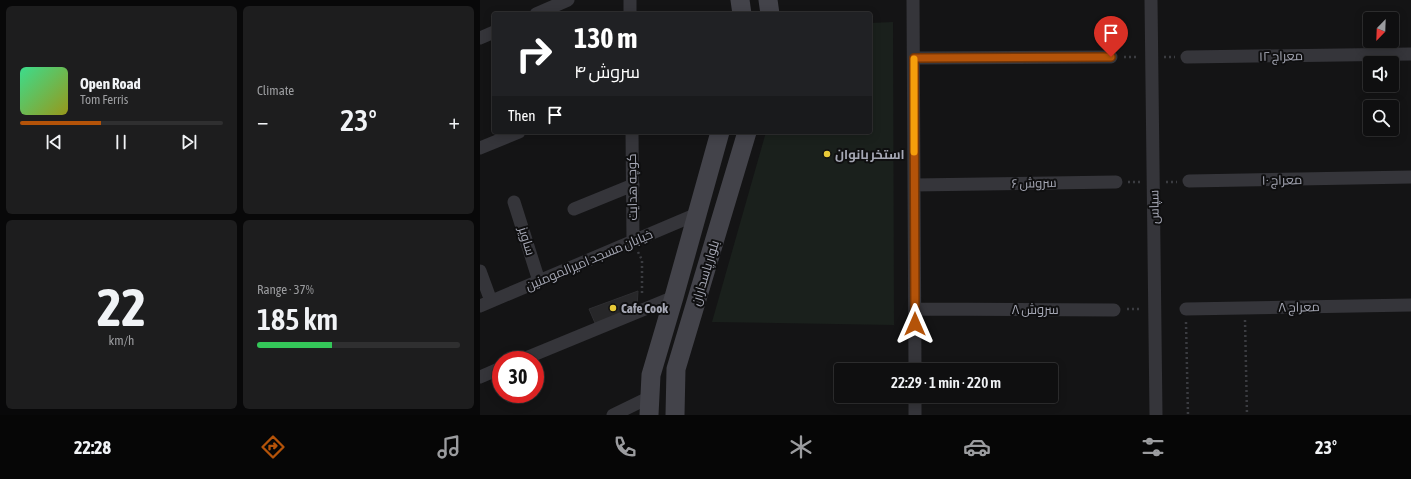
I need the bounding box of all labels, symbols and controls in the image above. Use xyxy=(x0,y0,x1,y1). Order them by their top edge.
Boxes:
north arrow xyxy=(1363,12,1399,48)
map controls xyxy=(1363,12,1399,136)
pin xyxy=(1094,16,1128,57)
text: 130 m xyxy=(574,22,637,54)
icon: arrive xyxy=(1100,22,1122,44)
icon: right xyxy=(508,28,560,80)
street label: معراج ۱۲ xyxy=(1259,48,1303,65)
button: sound xyxy=(1363,56,1399,92)
text: سروش ۴ xyxy=(574,61,640,82)
text: Open Road xyxy=(80,75,141,92)
text: Climate xyxy=(257,83,294,98)
text: Tom Ferris xyxy=(80,92,128,107)
button: search xyxy=(1363,100,1399,136)
text: 23° xyxy=(340,103,377,137)
icon: arrive xyxy=(544,104,566,126)
text: Then xyxy=(508,107,536,124)
text: − xyxy=(257,108,268,134)
text: + xyxy=(449,108,460,134)
icon: previous xyxy=(43,131,65,153)
icon: pause xyxy=(110,131,132,153)
icon: next xyxy=(178,131,200,153)
place label: استخر بانوان xyxy=(835,147,905,163)
marker: استخر بانوان xyxy=(822,149,832,159)
street label: کوچه هدایت xyxy=(624,153,642,221)
street label: معراج ۱۰ xyxy=(1262,172,1302,189)
street label: سروش ۶ xyxy=(1011,175,1057,191)
street label: سپاس xyxy=(1146,190,1163,224)
street label: ساویز xyxy=(515,224,538,257)
street label: خیابان مسجد امیرالمومنین xyxy=(523,226,655,294)
street label: بلوار پاسداران xyxy=(688,238,724,308)
text: 22 xyxy=(97,277,146,337)
text: Range · 37% xyxy=(257,282,314,297)
street label: معراج ۸ xyxy=(1278,299,1320,316)
place label: Cafe Cook xyxy=(621,301,668,316)
text: 185 km xyxy=(257,302,338,336)
street label: سروش ۸ xyxy=(1011,302,1059,317)
marker: Cafe Cook xyxy=(608,303,618,313)
position arrow xyxy=(894,303,936,345)
text: km/h xyxy=(109,333,134,348)
speed limit sign: 30 xyxy=(492,351,544,403)
text: 22:29 · 1 min · 220 m xyxy=(891,374,1001,391)
icon: directions xyxy=(259,433,287,461)
icon: music xyxy=(435,433,463,461)
icon: phone xyxy=(611,433,639,461)
icon: climate xyxy=(787,433,815,461)
icon: car xyxy=(963,433,991,461)
icon: filters xyxy=(1139,433,1167,461)
text: 22:28 xyxy=(74,437,111,458)
text: 23° xyxy=(1315,437,1337,458)

